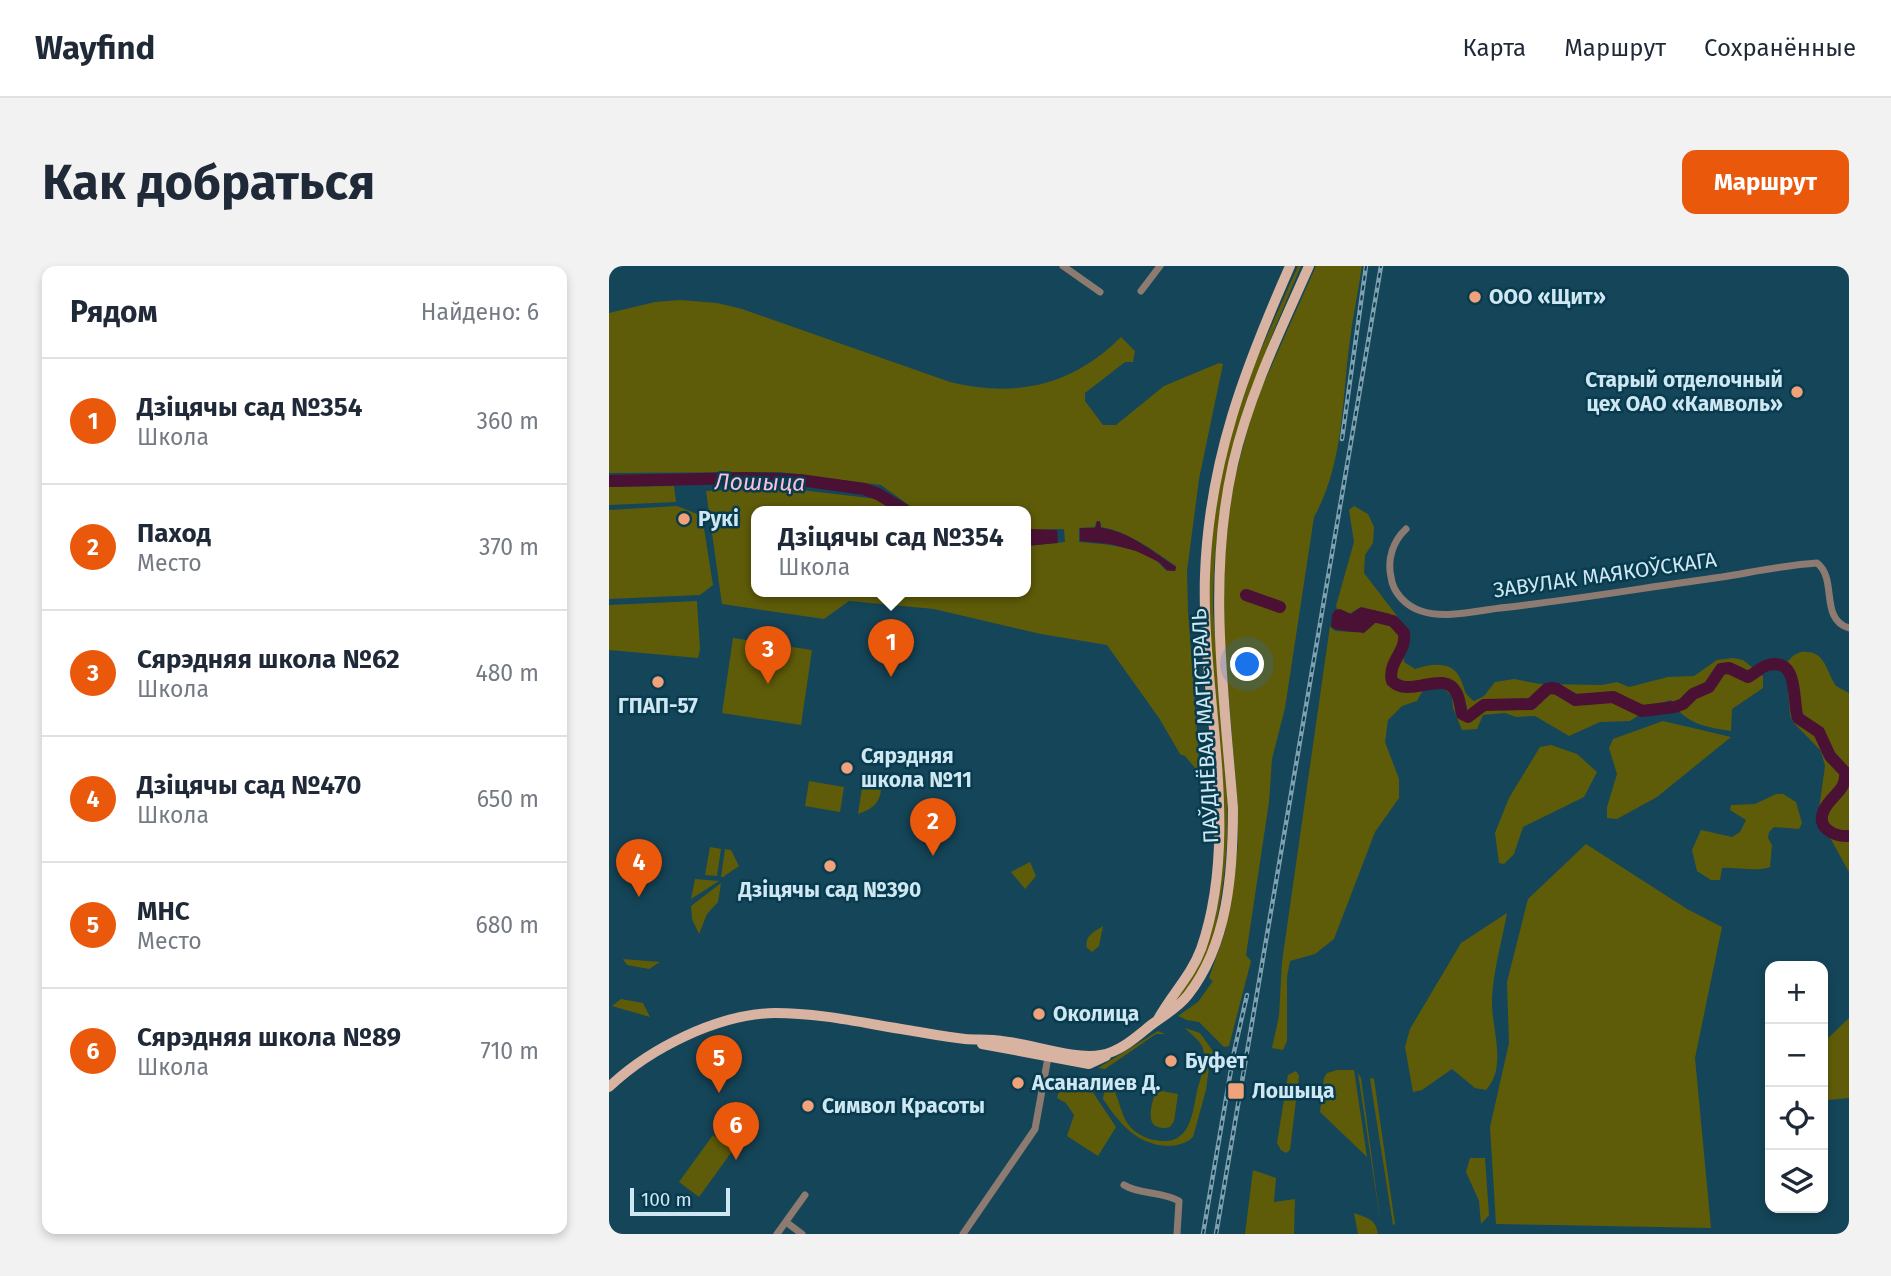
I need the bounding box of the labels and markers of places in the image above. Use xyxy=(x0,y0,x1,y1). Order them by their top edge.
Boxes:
place label: ООО «Щит» xyxy=(1489,284,1606,310)
marker: ООО «Щит» xyxy=(1467,289,1483,305)
place label: Старый отделочный цех ОАО «Камволь» xyxy=(1585,367,1783,417)
marker: Старый отделочный цех ОАО «Камволь» xyxy=(1789,384,1805,400)
place label: Рукі xyxy=(698,506,739,532)
marker: Рукі xyxy=(676,511,692,527)
pin: 1 xyxy=(868,619,914,677)
pin: 3 xyxy=(745,626,791,684)
marker: ГПАП-57 xyxy=(650,674,666,690)
place label: ГПАП-57 xyxy=(618,693,698,719)
place label: Сярэдняя школа №11 xyxy=(861,743,972,793)
marker: Сярэдняя школа №11 xyxy=(839,760,855,776)
pin: 2 xyxy=(910,798,956,856)
pin: 4 xyxy=(616,839,662,897)
marker: Дзіцячы сад №390 xyxy=(822,858,838,874)
place label: Дзіцячы сад №390 xyxy=(738,877,921,903)
place label: Околица xyxy=(1053,1001,1139,1027)
marker: Околица xyxy=(1031,1006,1047,1022)
pin: 5 xyxy=(696,1035,742,1093)
place label: Буфет xyxy=(1185,1048,1248,1074)
marker: Буфет xyxy=(1163,1053,1179,1069)
place label: Асаналиев Д. xyxy=(1031,1070,1161,1096)
marker: Асаналиев Д. xyxy=(1010,1075,1026,1091)
place label: Лошыца xyxy=(1252,1078,1334,1104)
marker: Лошыца xyxy=(1226,1081,1246,1101)
place label: Символ Красоты xyxy=(822,1093,985,1119)
marker: Символ Красоты xyxy=(800,1098,816,1114)
pin: 6 xyxy=(713,1102,759,1160)

